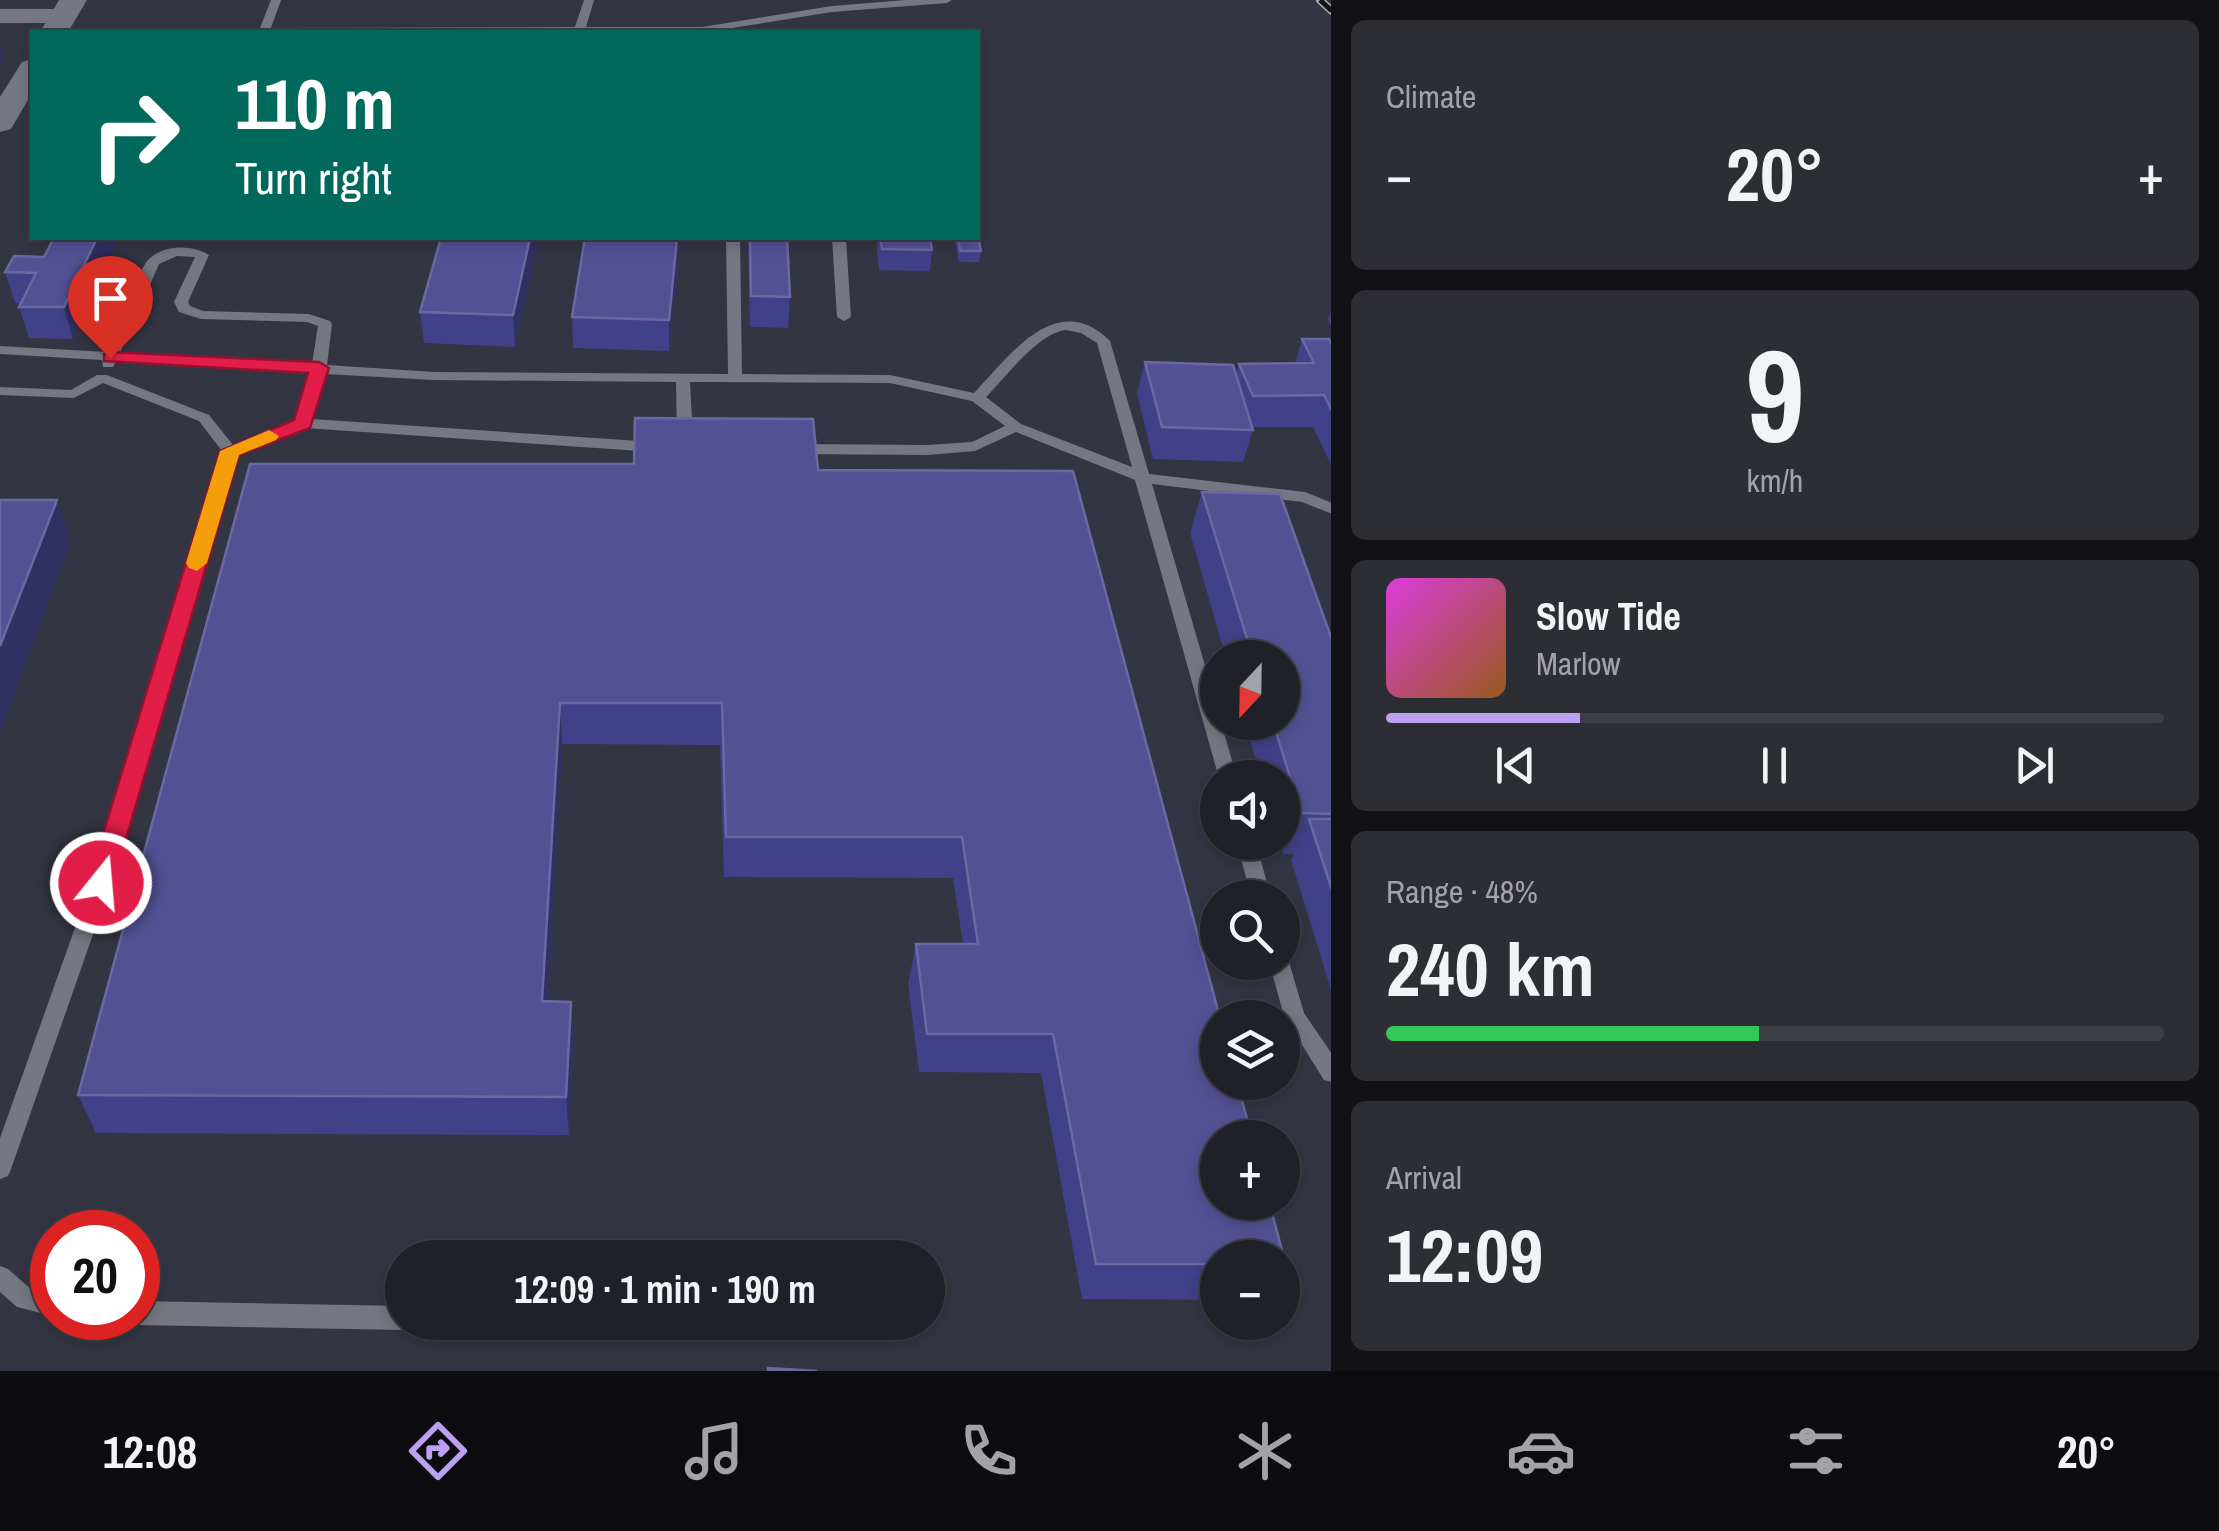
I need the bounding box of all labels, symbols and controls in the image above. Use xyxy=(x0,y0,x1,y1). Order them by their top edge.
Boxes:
text: 110 m xyxy=(235,57,395,151)
icon: right xyxy=(70,70,200,200)
text: Climate xyxy=(1386,75,1476,118)
text: 20° xyxy=(1726,123,1824,224)
text: − xyxy=(1386,137,1412,211)
text: + xyxy=(2138,137,2164,211)
text: Turn right xyxy=(235,147,392,208)
pin xyxy=(68,256,153,359)
icon: arrive xyxy=(83,271,138,326)
text: 9 xyxy=(1745,306,1805,482)
text: km/h xyxy=(1747,459,1803,502)
text: Slow Tide xyxy=(1536,591,1681,642)
north arrow xyxy=(1200,640,1300,740)
map controls xyxy=(1200,640,1300,1340)
text: Marlow xyxy=(1536,642,1621,685)
icon: previous xyxy=(1488,738,1543,793)
icon: pause xyxy=(1747,738,1802,793)
icon: next xyxy=(2007,738,2062,793)
button: sound xyxy=(1200,760,1300,860)
position arrow xyxy=(49,831,153,935)
text: Range · 48% xyxy=(1386,870,1538,913)
button: search xyxy=(1200,880,1300,980)
text: 240 km xyxy=(1386,918,1595,1019)
button: layers xyxy=(1200,1000,1300,1100)
button: + xyxy=(1200,1120,1300,1220)
text: Arrival xyxy=(1386,1156,1462,1199)
text: 12:09 xyxy=(1386,1204,1543,1305)
speed limit sign: 20 xyxy=(30,1210,160,1340)
button: − xyxy=(1200,1240,1300,1340)
text: 12:09 · 1 min · 190 m xyxy=(514,1264,816,1315)
icon: directions xyxy=(403,1416,473,1486)
icon: music xyxy=(679,1416,749,1486)
icon: phone xyxy=(954,1416,1024,1486)
icon: climate xyxy=(1230,1416,1300,1486)
icon: car xyxy=(1506,1416,1576,1486)
icon: filters xyxy=(1781,1416,1851,1486)
text: 12:08 xyxy=(103,1421,197,1482)
text: 20° xyxy=(2057,1421,2116,1482)

